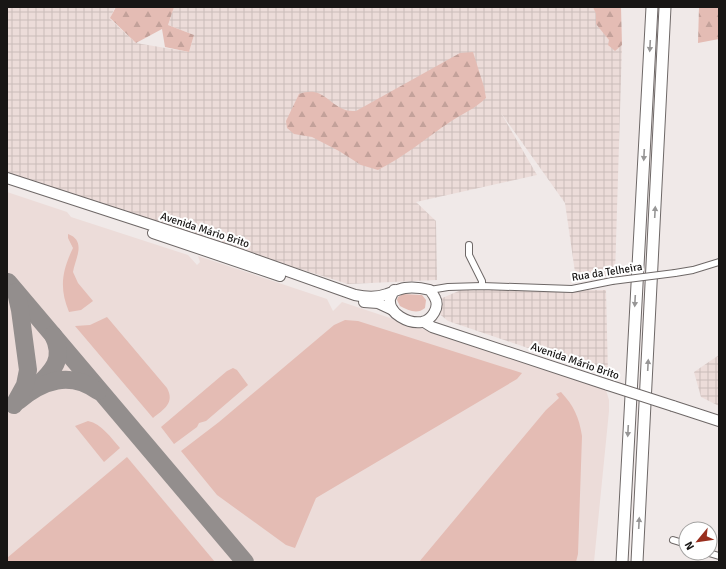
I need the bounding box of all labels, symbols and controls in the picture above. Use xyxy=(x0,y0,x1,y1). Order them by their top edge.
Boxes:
one-way arrow xyxy=(646,40,653,52)
one-way arrow xyxy=(640,149,647,161)
one-way arrow xyxy=(652,205,658,218)
street label: Avenida Mário Brito xyxy=(159,209,251,251)
street label: Rua da Telheira xyxy=(571,260,644,284)
one-way arrow xyxy=(632,295,639,307)
street label: Avenida Mário Brito xyxy=(529,340,621,382)
one-way arrow xyxy=(644,359,651,371)
one-way arrow xyxy=(625,425,632,437)
one-way arrow xyxy=(636,517,643,529)
north arrow xyxy=(678,521,718,561)
text: N xyxy=(682,539,697,552)

